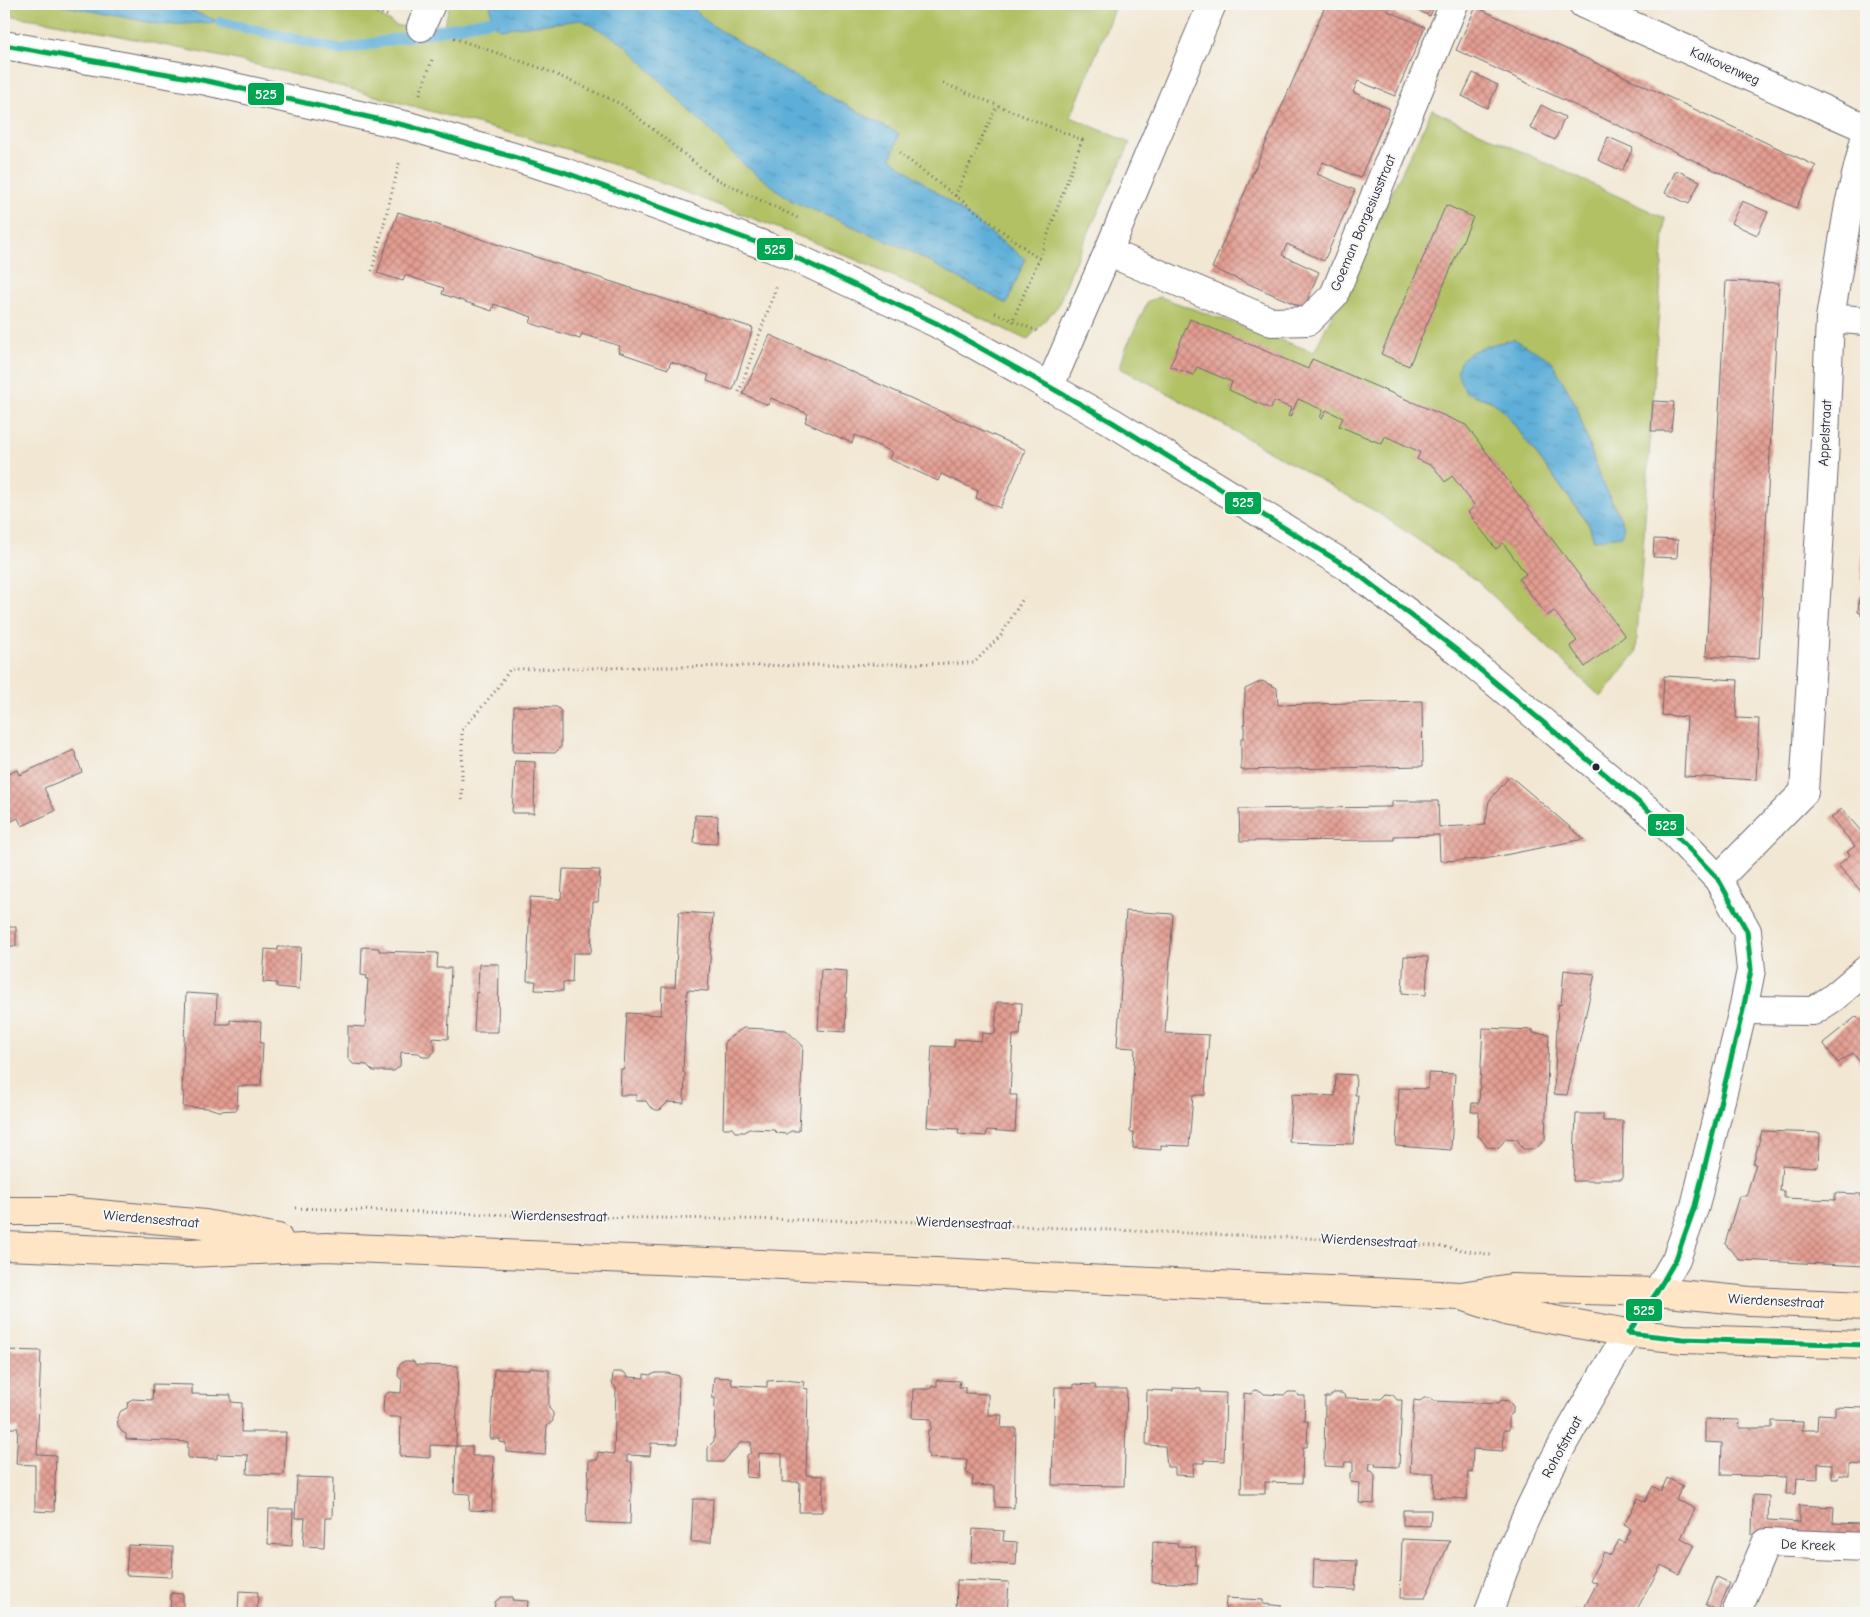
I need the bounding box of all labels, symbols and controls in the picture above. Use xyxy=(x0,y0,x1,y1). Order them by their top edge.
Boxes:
street label: Kalkovenweg xyxy=(1687,43,1763,89)
line badge: 525 xyxy=(247,82,285,106)
text: 525 xyxy=(255,86,277,103)
street label: Goeman Borgesiusstraat xyxy=(1326,151,1400,294)
line badge: 525 xyxy=(756,237,794,261)
text: 525 xyxy=(764,241,786,258)
street label: Appelstraat xyxy=(1815,398,1835,467)
line badge: 525 xyxy=(1224,491,1262,515)
text: 525 xyxy=(1232,494,1254,511)
unlabelled marker xyxy=(1591,762,1601,772)
line badge: 525 xyxy=(1647,813,1685,837)
text: 525 xyxy=(1655,817,1677,834)
street label: Wierdensestraat xyxy=(102,1206,201,1232)
street label: Wierdensestraat xyxy=(511,1207,608,1225)
street label: Wierdensestraat xyxy=(916,1213,1013,1233)
street label: Wierdensestraat xyxy=(1321,1230,1418,1252)
street label: Wierdensestraat xyxy=(1728,1290,1825,1312)
line badge: 525 xyxy=(1625,1298,1663,1322)
text: 525 xyxy=(1633,1302,1655,1319)
street label: Rohofstraat xyxy=(1538,1412,1586,1481)
street label: De Kreek xyxy=(1781,1536,1836,1554)

